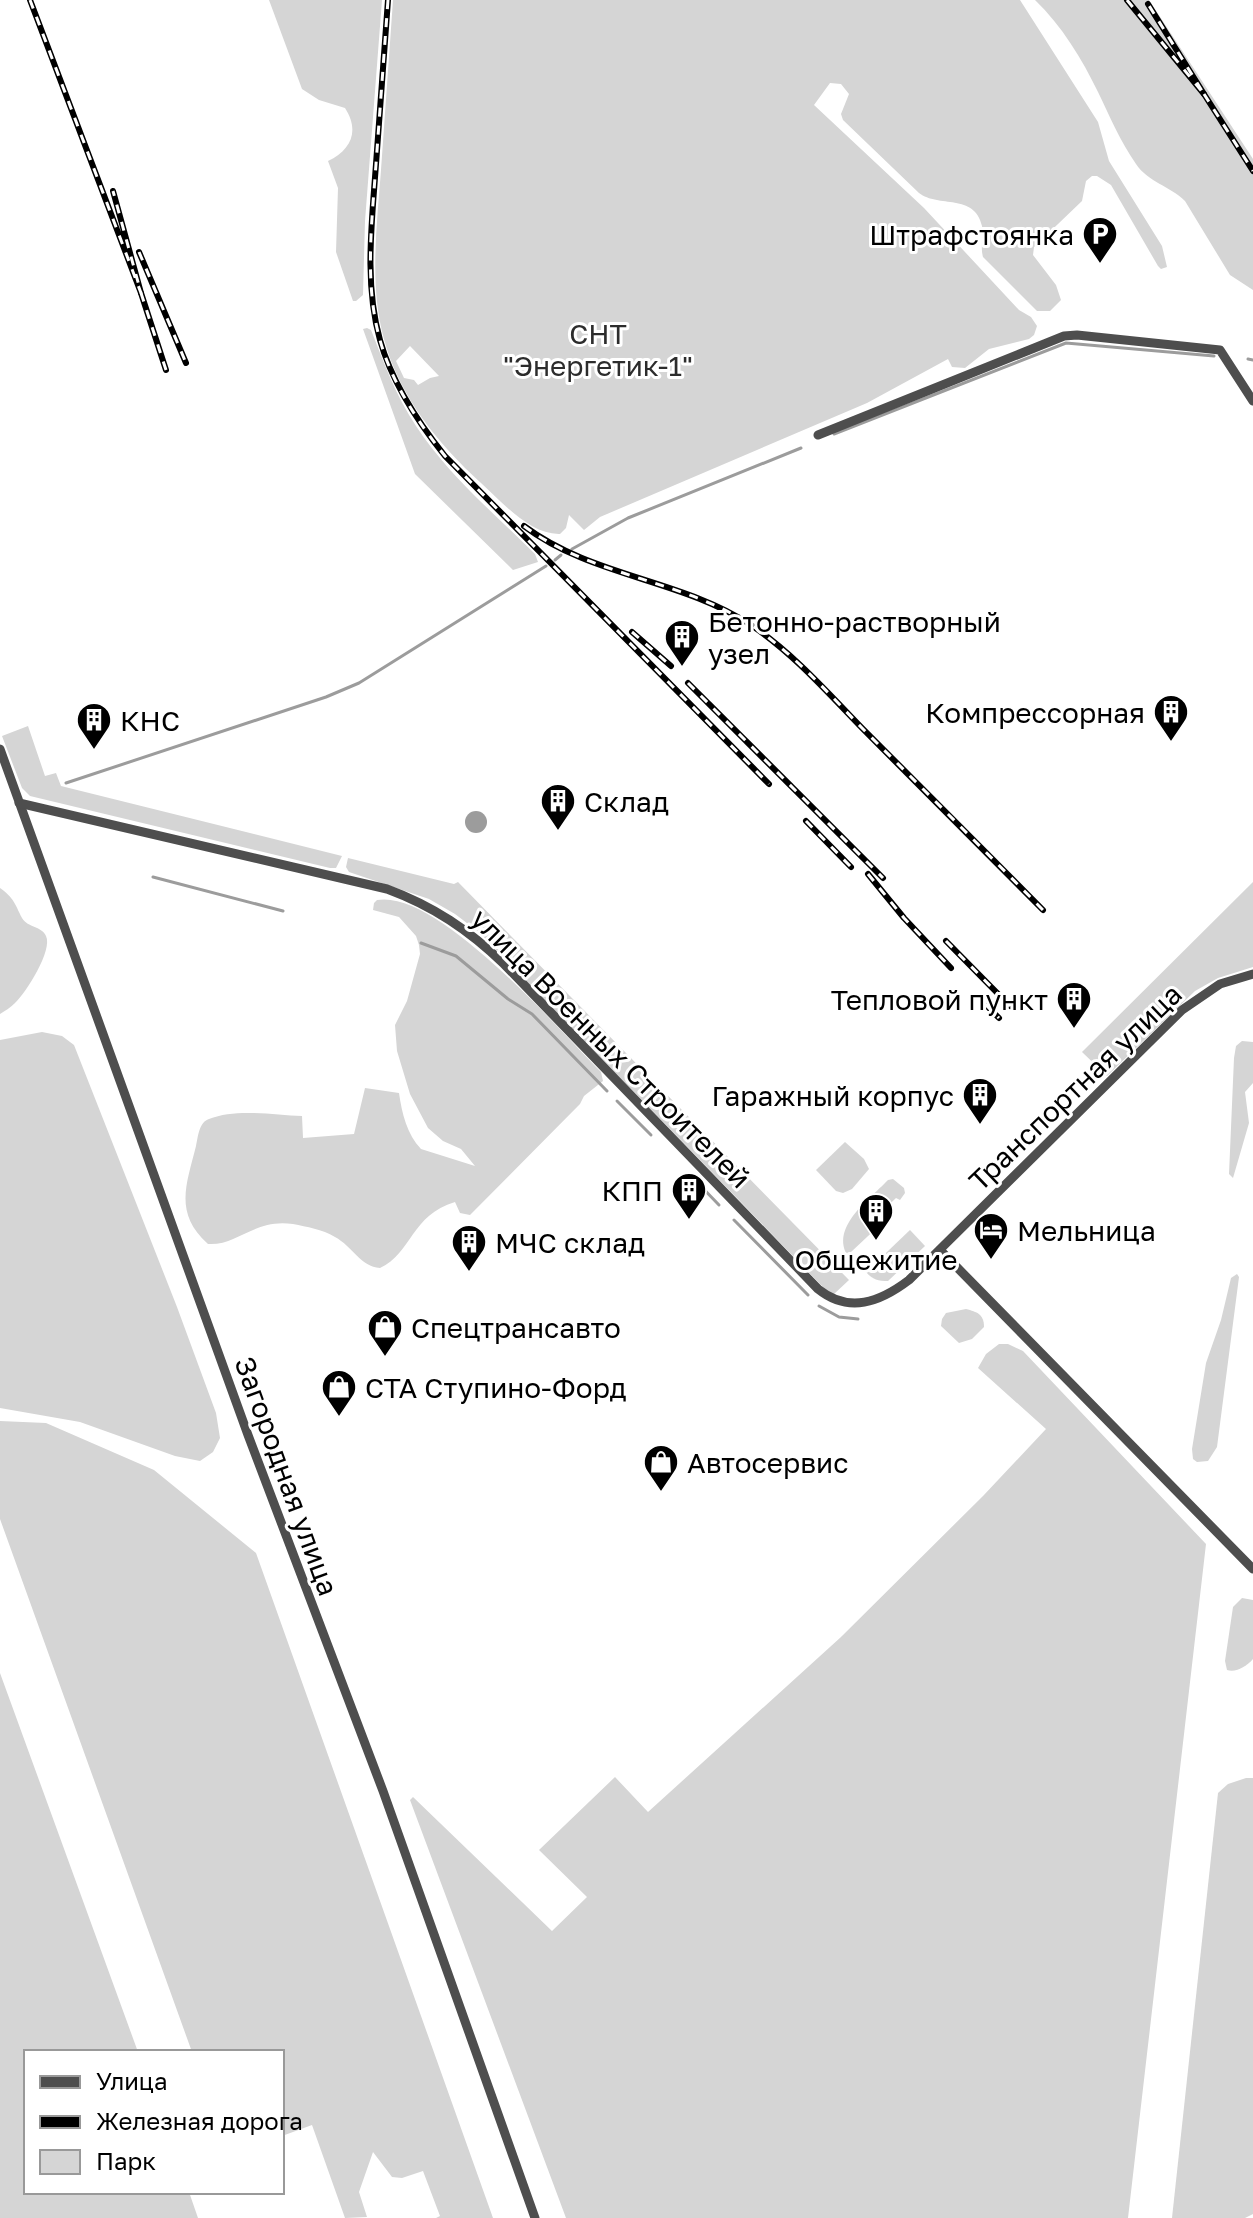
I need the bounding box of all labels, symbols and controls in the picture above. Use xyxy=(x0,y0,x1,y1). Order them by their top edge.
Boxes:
parking icon: Штрафстоянка xyxy=(1081,215,1119,265)
place label: Штрафстоянка xyxy=(869,218,1074,251)
park label: СНТ "Энергетик-1" xyxy=(503,317,693,382)
place label: Бетонно-растворный узел xyxy=(708,605,1001,670)
building icon: Бетонно-растворный узел xyxy=(663,618,701,668)
building icon: Компрессорная xyxy=(1152,693,1190,743)
place label: Компрессорная xyxy=(925,696,1145,729)
building icon: КНС xyxy=(75,701,113,751)
place label: КНС xyxy=(120,704,180,737)
building icon: Склад xyxy=(539,782,577,832)
place label: Склад xyxy=(584,785,669,818)
street label: улица Военных Строителей xyxy=(465,902,757,1194)
street label: Транспортная улица xyxy=(962,977,1188,1197)
building icon: Тепловой пункт xyxy=(1055,980,1093,1030)
place label: Тепловой пункт xyxy=(831,983,1048,1016)
building icon: Гаражный корпус xyxy=(961,1076,999,1126)
place label: Гаражный корпус xyxy=(712,1079,954,1112)
building icon: КПП xyxy=(670,1171,708,1221)
place label: КПП xyxy=(601,1174,663,1207)
building icon: Общежитие xyxy=(857,1192,895,1242)
hotel icon: Мельница xyxy=(972,1211,1010,1261)
place label: Мельница xyxy=(1017,1214,1156,1247)
building icon: МЧС склад xyxy=(450,1223,488,1273)
place label: МЧС склад xyxy=(495,1226,645,1259)
place label: Общежитие xyxy=(794,1243,958,1276)
shop icon: Спецтрансавто xyxy=(366,1308,404,1358)
place label: Спецтрансавто xyxy=(411,1311,621,1344)
street label: Загородная улица xyxy=(228,1352,346,1600)
shop icon: СТА Ступино-Форд xyxy=(320,1368,358,1418)
place label: СТА Ступино-Форд xyxy=(365,1371,627,1404)
shop icon: Автосервис xyxy=(642,1443,680,1493)
place label: Автосервис xyxy=(687,1446,848,1479)
legend xyxy=(24,2050,284,2194)
text: Улица xyxy=(96,2066,168,2095)
text: Железная дорога xyxy=(96,2106,303,2135)
text: Парк xyxy=(96,2146,156,2175)

